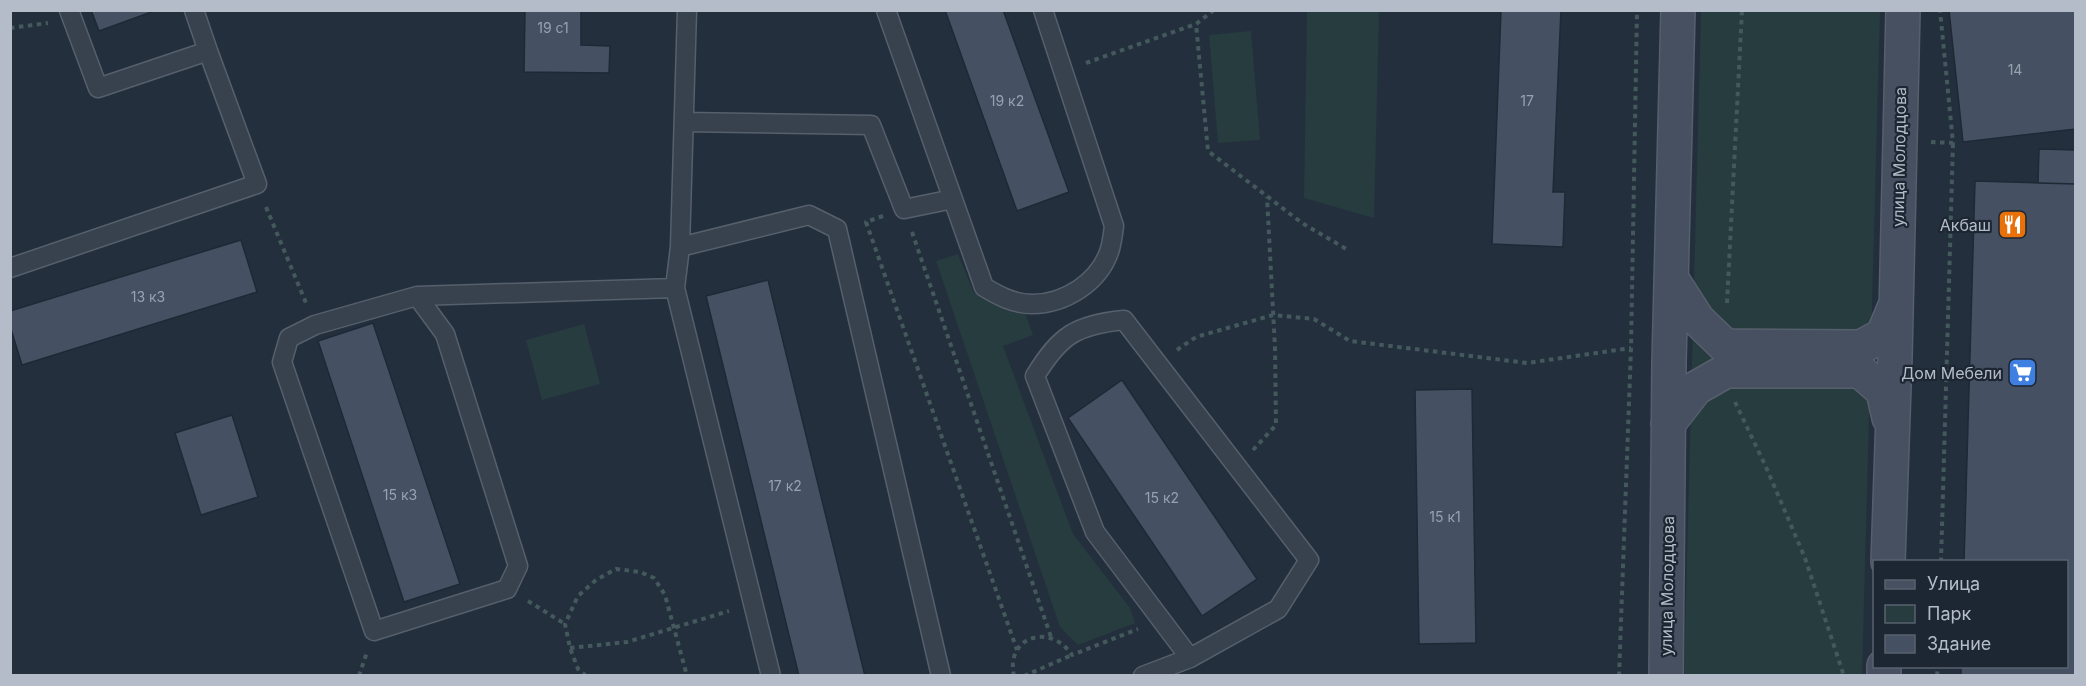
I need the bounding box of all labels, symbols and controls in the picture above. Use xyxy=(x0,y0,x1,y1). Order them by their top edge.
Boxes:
house number: 19 с1 xyxy=(537,19,569,36)
house number: 14 xyxy=(2008,61,2022,78)
street label: улица Молодцова xyxy=(1888,87,1910,227)
house number: 19 к2 xyxy=(990,92,1024,109)
house number: 17 xyxy=(1520,92,1534,109)
restaurant icon: Акбаш xyxy=(1996,209,2028,241)
place label: Акбаш xyxy=(1940,215,1991,235)
house number: 13 к3 xyxy=(131,288,165,305)
supermarket icon: Дом Мебели xyxy=(2007,357,2039,389)
place label: Дом Мебели xyxy=(1901,363,2002,383)
house number: 17 к2 xyxy=(768,477,802,494)
house number: 15 к3 xyxy=(383,486,417,503)
house number: 15 к2 xyxy=(1145,489,1179,506)
house number: 15 к1 xyxy=(1429,508,1461,525)
street label: улица Молодцова xyxy=(1656,516,1678,656)
legend xyxy=(1873,560,2068,668)
text: Улица xyxy=(1927,573,1980,594)
text: Парк xyxy=(1927,603,1972,624)
text: Здание xyxy=(1927,633,1991,654)

